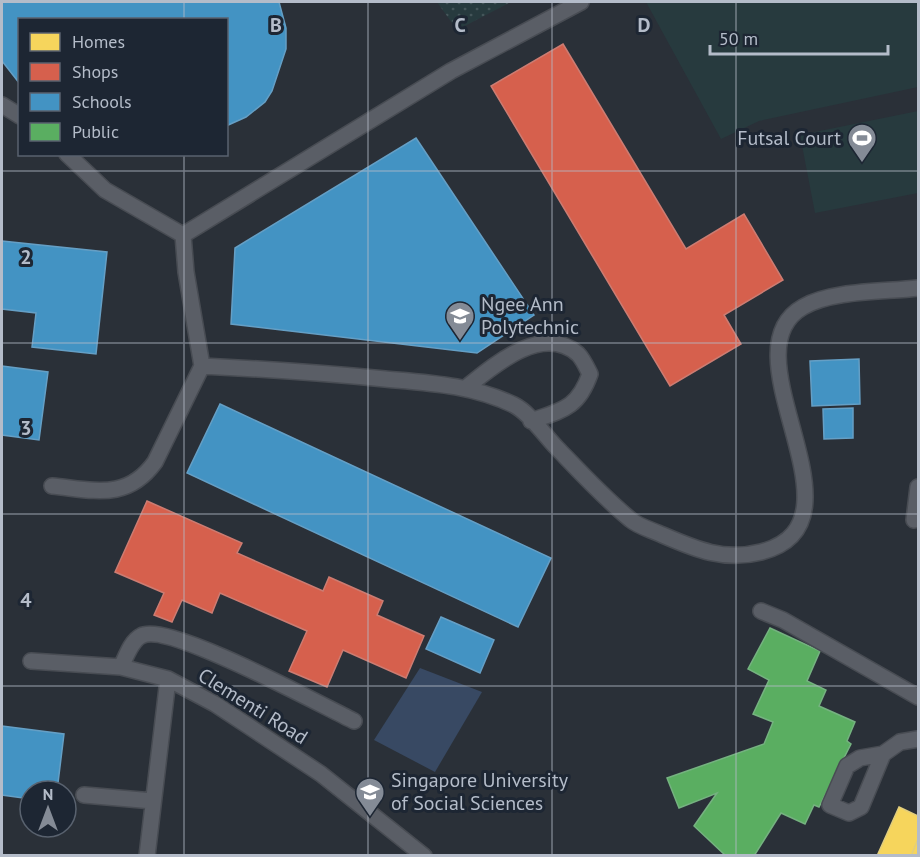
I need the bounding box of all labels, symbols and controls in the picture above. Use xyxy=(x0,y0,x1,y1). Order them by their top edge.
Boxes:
text: B xyxy=(270,12,282,38)
text: C xyxy=(454,12,466,38)
text: D xyxy=(638,12,651,38)
legend xyxy=(18,18,228,156)
scale bar xyxy=(710,18,888,56)
text: 50 m xyxy=(719,27,758,50)
text: Homes xyxy=(72,30,125,53)
text: Shops xyxy=(72,60,118,83)
text: Schools xyxy=(72,90,132,113)
text: Public xyxy=(72,120,119,143)
sports icon: Futsal Court xyxy=(846,122,878,164)
place label: Futsal Court xyxy=(737,125,841,151)
text: 2 xyxy=(20,244,32,270)
place label: Ngee Ann Polytechnic xyxy=(481,291,579,340)
school or university icon: Ngee Ann Polytechnic xyxy=(444,300,476,342)
text: 3 xyxy=(20,415,32,441)
text: 4 xyxy=(20,587,32,613)
street label: Clementi Road xyxy=(193,662,313,750)
place label: Singapore University of Social Sciences xyxy=(391,767,569,816)
school or university icon: Singapore University of Social Sciences xyxy=(354,776,386,818)
north arrow xyxy=(18,779,78,839)
text: N xyxy=(43,784,53,804)

